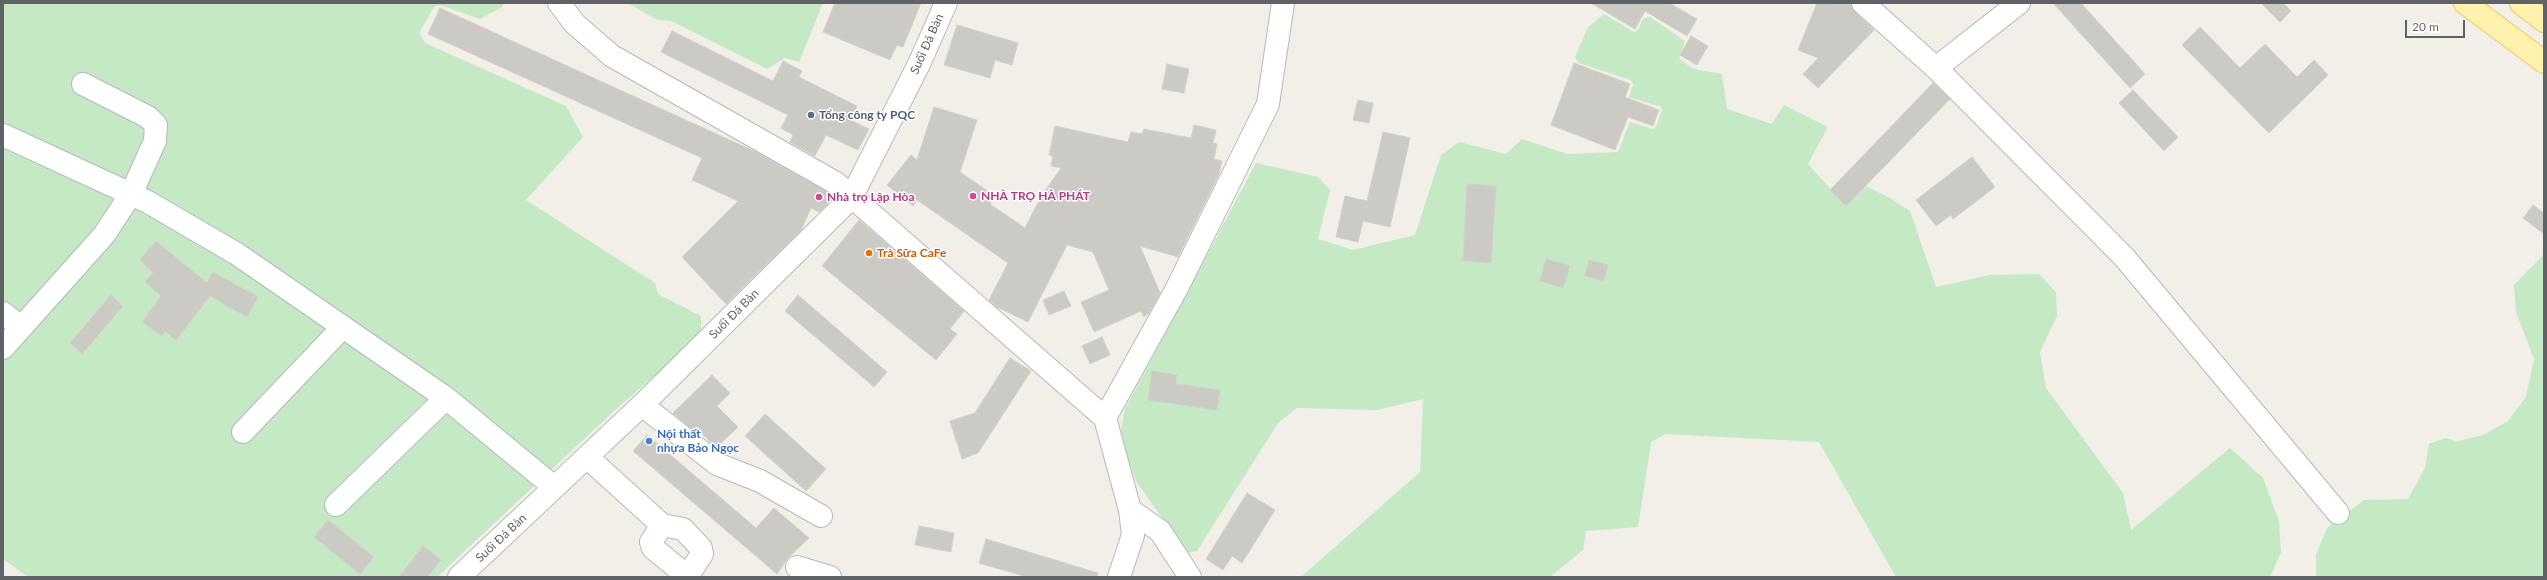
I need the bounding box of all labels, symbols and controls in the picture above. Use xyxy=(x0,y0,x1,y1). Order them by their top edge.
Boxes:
street label: Suối Đá Bàn xyxy=(907,12,947,76)
scale bar xyxy=(2407,12,2467,38)
text: 20 m xyxy=(2412,19,2439,34)
place label: Tổng công ty PQC xyxy=(819,108,915,122)
marker: Tổng công ty PQC xyxy=(806,110,816,120)
place label: NHÀ TRỌ HÀ PHÁT xyxy=(981,189,1090,203)
place label: Nhà trọ Lập Hòa xyxy=(827,190,915,204)
marker: NHÀ TRỌ HÀ PHÁT xyxy=(968,191,978,201)
marker: Nhà trọ Lập Hòa xyxy=(814,192,824,202)
place label: Trà Sữa CaFe xyxy=(877,246,946,260)
marker: Trà Sữa CaFe xyxy=(864,248,874,258)
street label: Suối Đá Bàn xyxy=(706,286,762,342)
place label: Nội thất nhựa Bảo Ngọc xyxy=(657,427,739,455)
marker: Nội thất nhựa Bảo Ngọc xyxy=(644,436,654,446)
street label: Suối Đá Bàn xyxy=(473,511,529,565)

